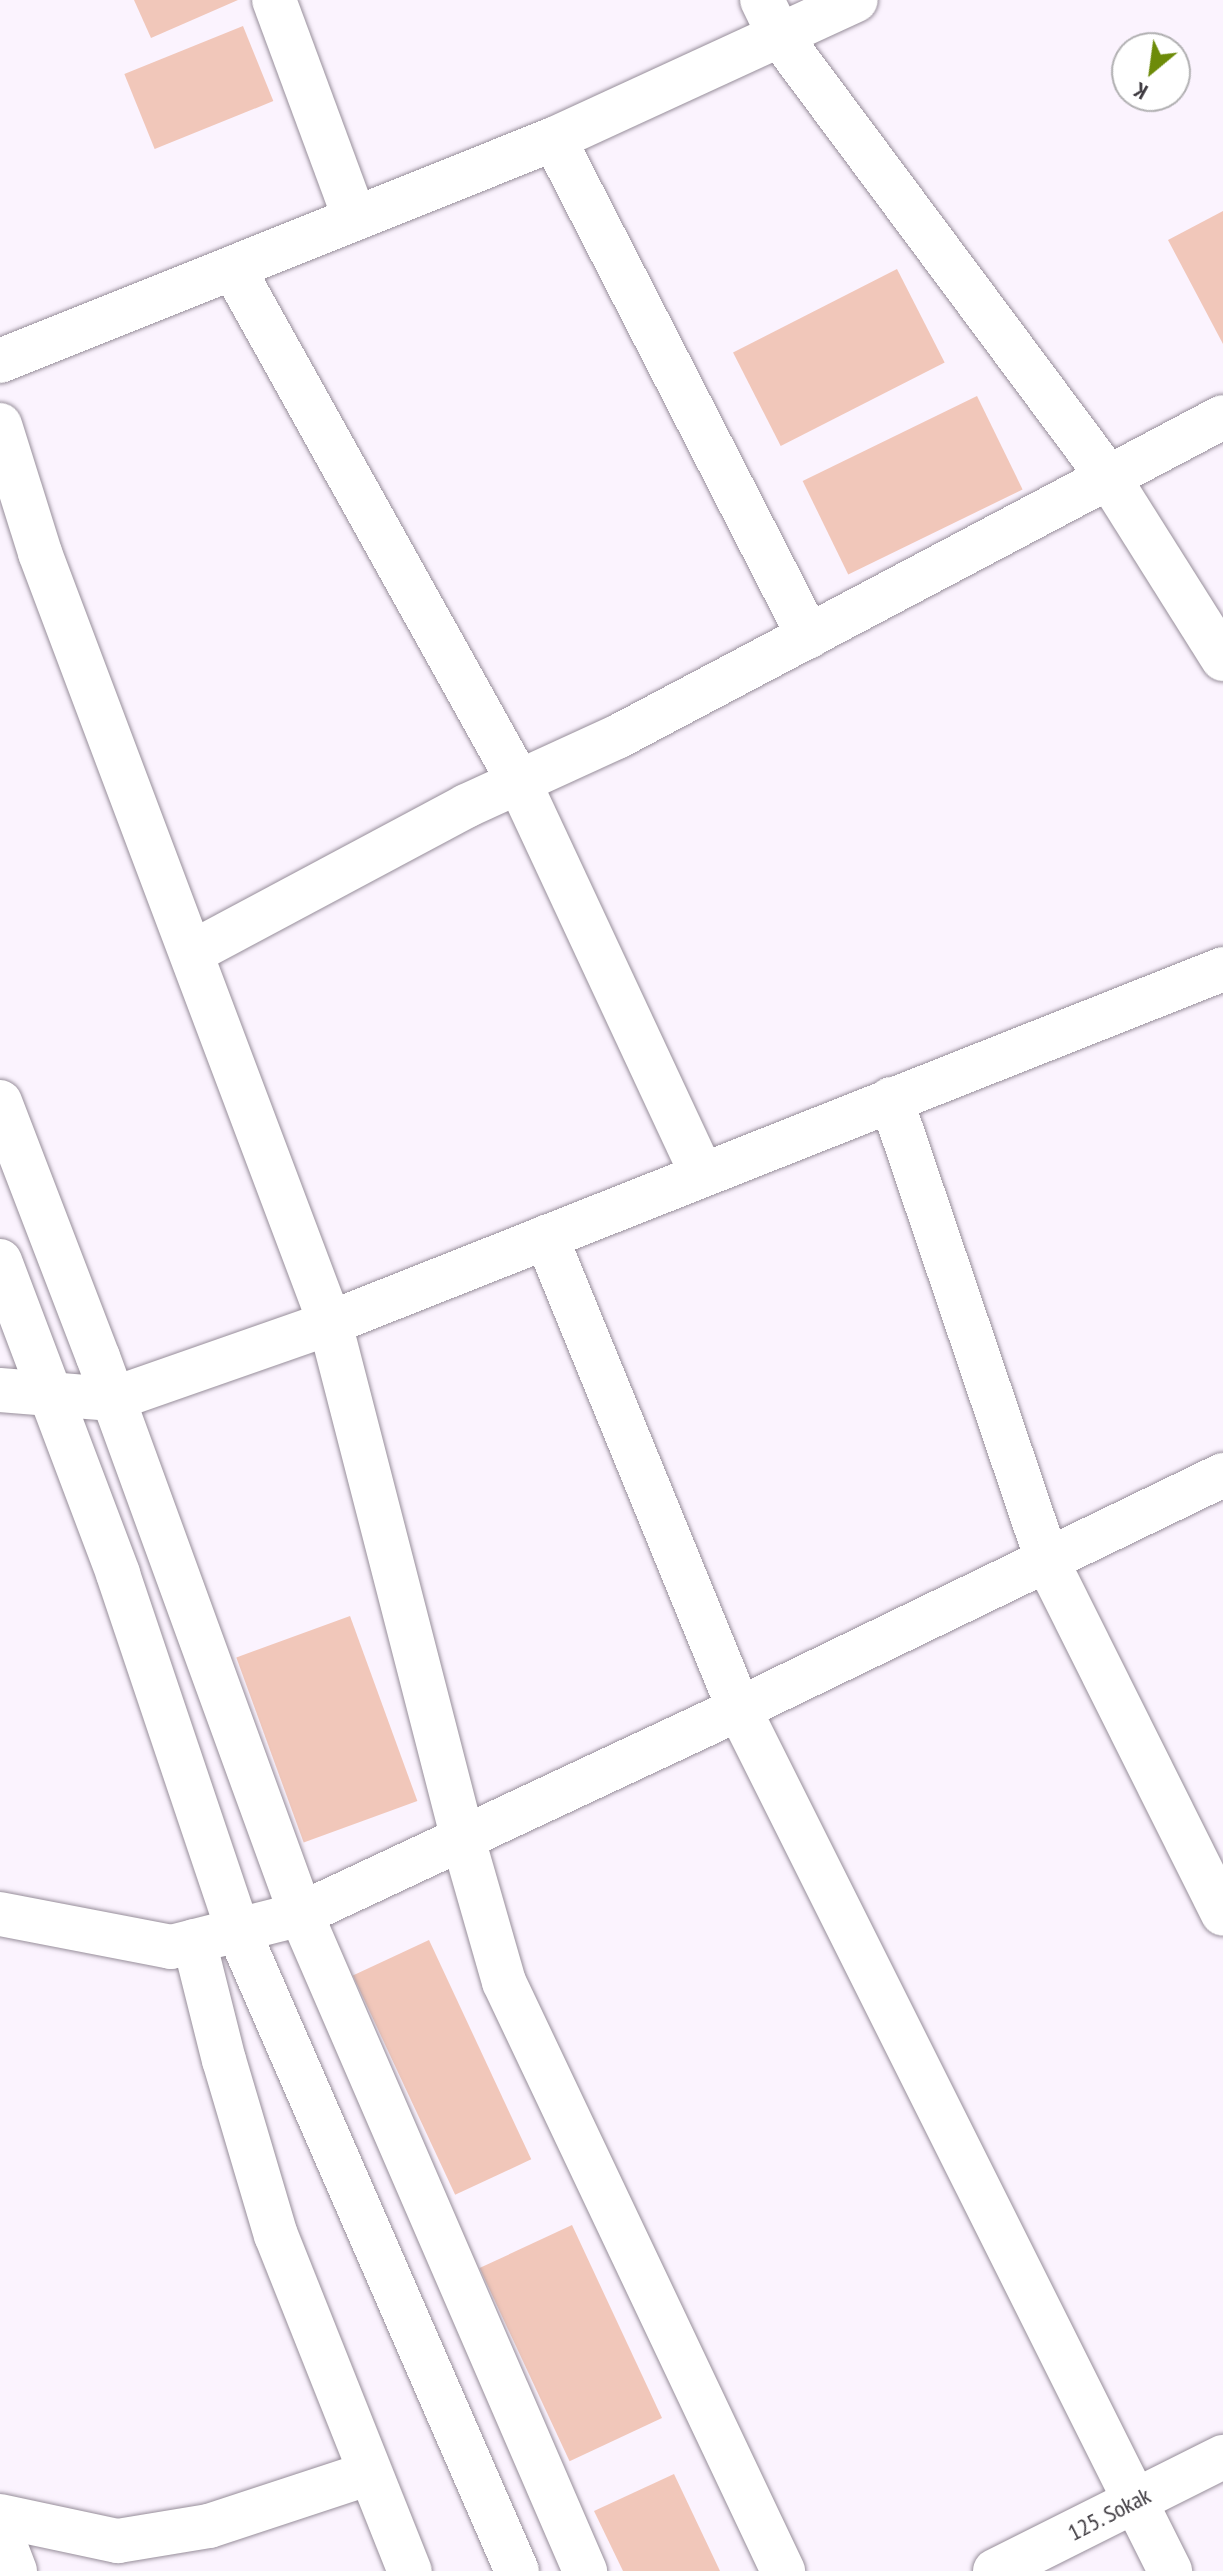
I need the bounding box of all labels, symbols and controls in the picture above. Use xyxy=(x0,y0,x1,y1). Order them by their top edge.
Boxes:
north arrow xyxy=(1111,32,1191,112)
text: K xyxy=(1129,76,1152,106)
street label: 125. Sokak xyxy=(1062,2481,1156,2547)

